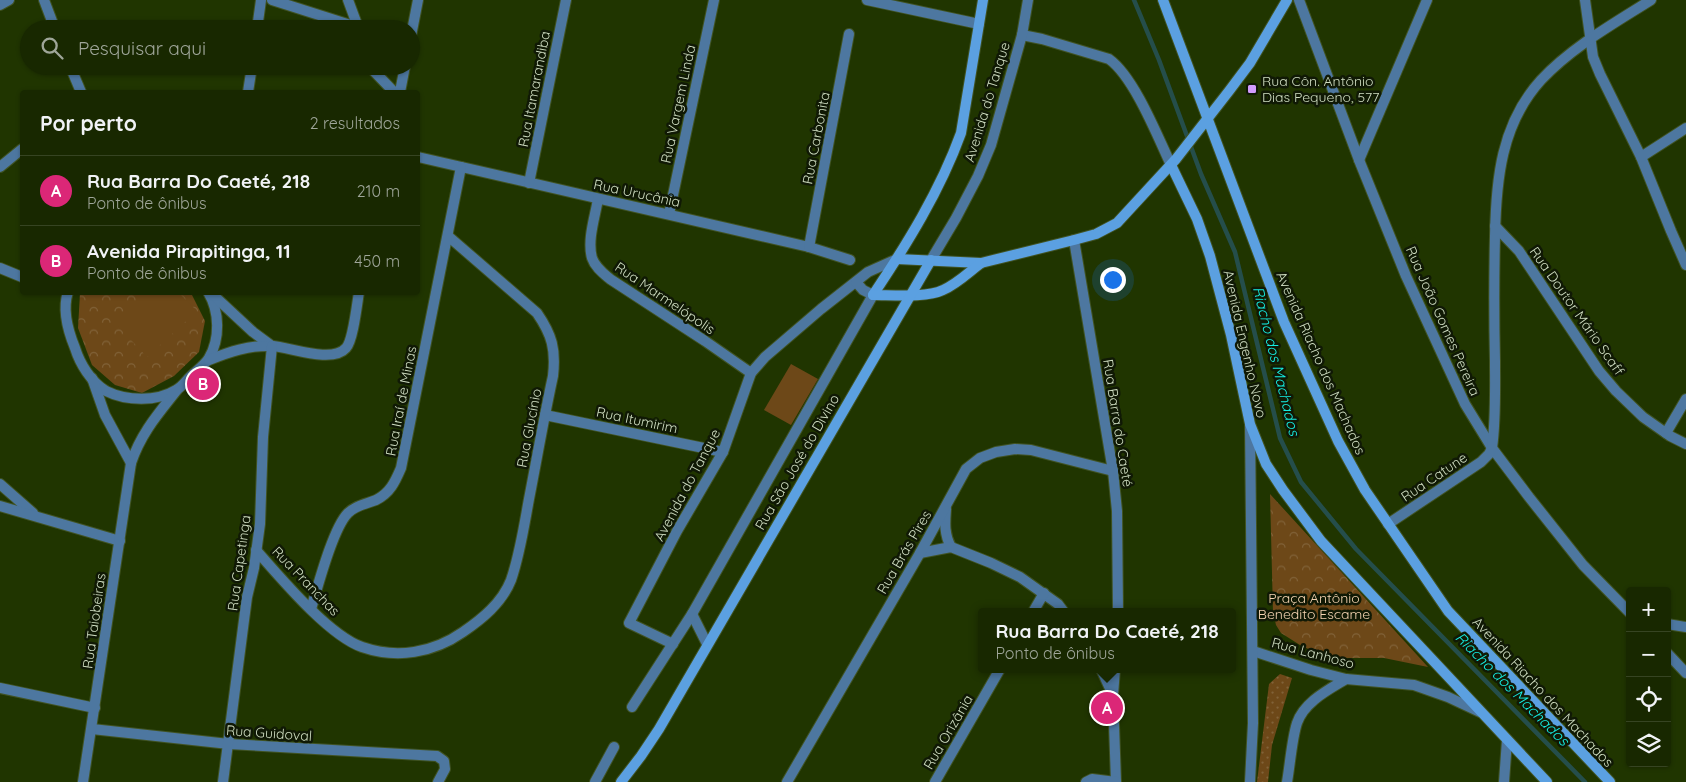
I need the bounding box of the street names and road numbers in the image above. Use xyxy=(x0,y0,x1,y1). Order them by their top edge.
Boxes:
street label: Rua Itamarandiba xyxy=(514,29,554,149)
street label: Avenida do Tanque xyxy=(960,40,1014,164)
street label: Rua Vargem Linda xyxy=(657,43,699,165)
street label: Rua Carbonita xyxy=(798,90,834,186)
street label: Rua Urucânia xyxy=(592,175,682,211)
street label: Rua João Gomes Pereira xyxy=(1402,243,1484,399)
street label: Rua Doutor Mário Scaff xyxy=(1526,243,1628,379)
street label: Rua Marmelópolis xyxy=(611,258,719,338)
street label: Avenida Engenho Novo xyxy=(1219,268,1271,420)
street label: Avenida Riacho dos Machados xyxy=(1272,269,1370,457)
street label: Rua Iraí de Minas xyxy=(382,345,420,457)
street label: Rua Barra do Caeté xyxy=(1099,358,1137,488)
street label: Rua Glucínio xyxy=(513,387,545,469)
street label: Rua São José do Divino xyxy=(751,391,843,533)
street label: Rua Itumirim xyxy=(595,403,679,437)
street label: Avenida do Tanque xyxy=(650,426,724,544)
street label: Rua Catune xyxy=(1398,448,1471,506)
street label: Rua Brás Pires xyxy=(873,507,935,597)
street label: Rua Capetinga xyxy=(223,514,255,612)
street label: Rua Pranchas xyxy=(268,542,344,620)
street label: Rua Taiobeiras xyxy=(78,572,110,670)
street label: Avenida Riacho dos Machados xyxy=(1469,613,1617,771)
street label: Rua Lanhoso xyxy=(1270,633,1356,673)
street label: Rua Orizânia xyxy=(919,691,977,773)
street label: Rua Guidoval xyxy=(225,721,313,745)

